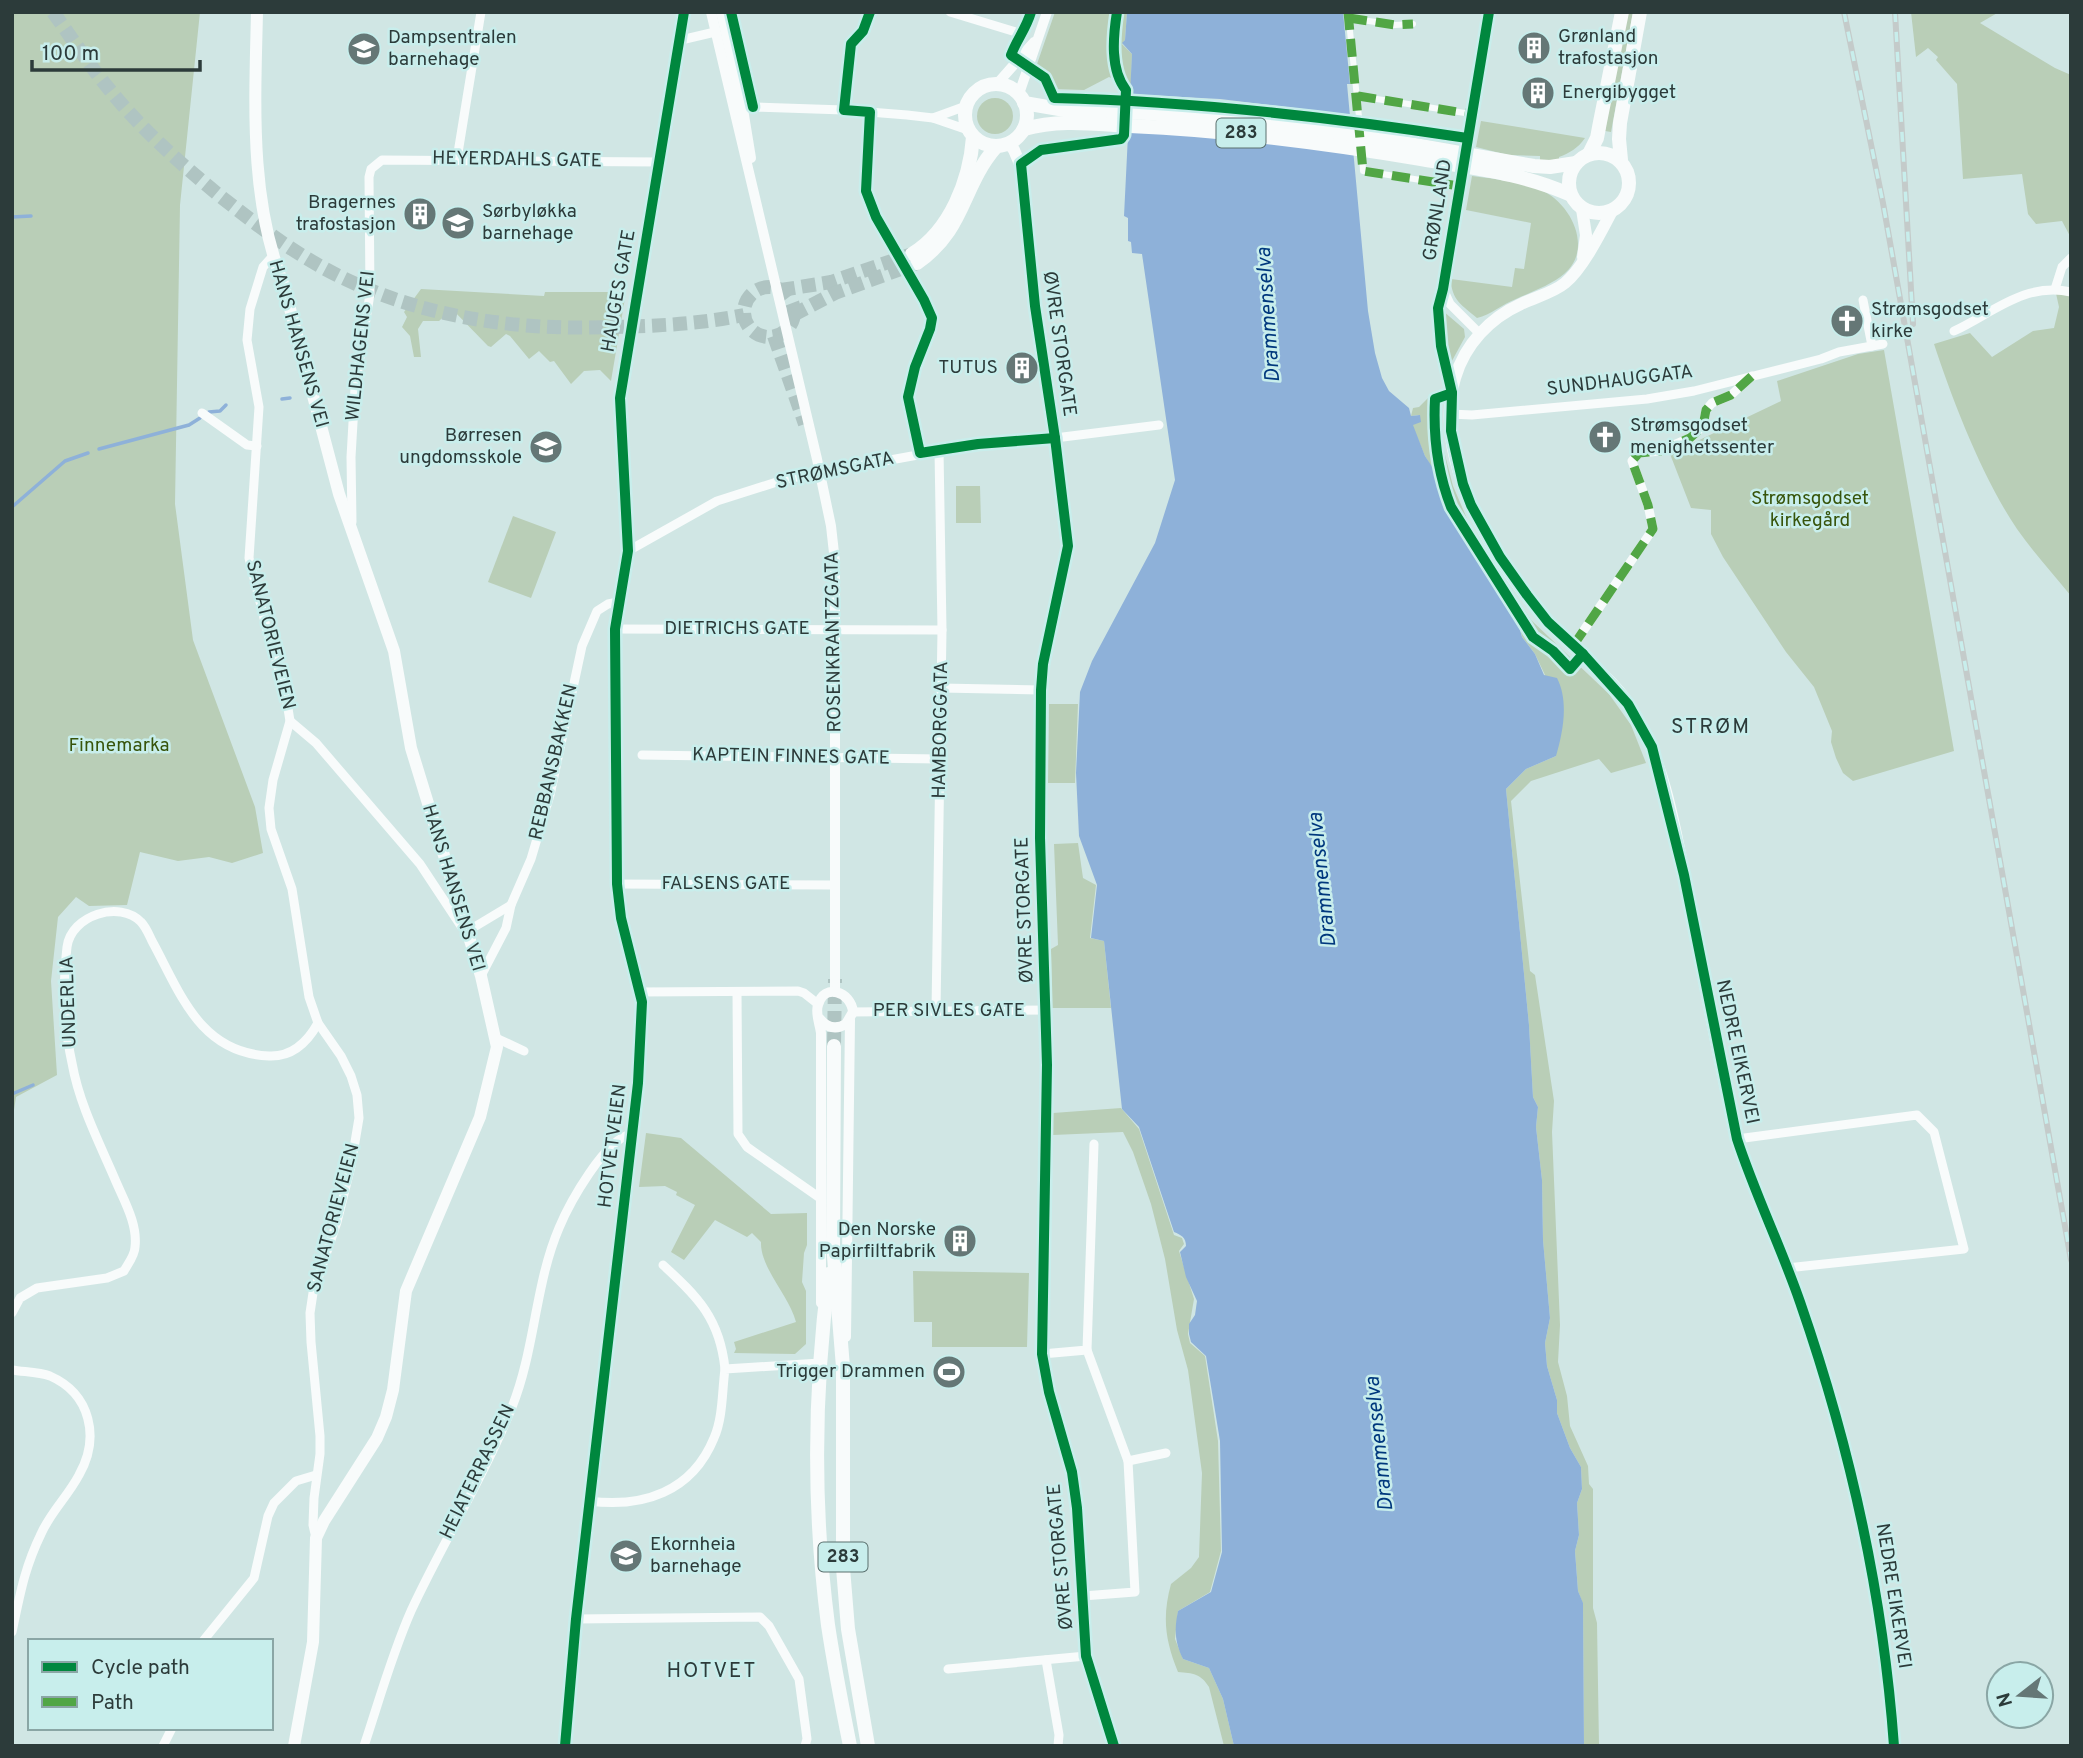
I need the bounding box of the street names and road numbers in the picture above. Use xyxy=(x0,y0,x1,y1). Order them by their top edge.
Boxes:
road number: 283 xyxy=(1216,118,1266,148)
street label: HEYERDAHLS GATE xyxy=(432,147,602,173)
street label: GRØNLAND xyxy=(1418,158,1458,262)
street label: HAUGES GATE xyxy=(596,228,642,354)
street label: HANS HANSENS VEI xyxy=(263,257,333,431)
street label: WILDHAGENS VEI xyxy=(341,270,381,422)
street label: ØVRE STORGATE xyxy=(1037,270,1081,418)
street label: SUNDHAUGGATA xyxy=(1546,360,1694,402)
street label: STRØMSGATA xyxy=(774,447,896,495)
street label: ROSENKRANTZGATA xyxy=(820,551,848,733)
street label: SANATORIEVEIEN xyxy=(240,558,300,712)
street label: DIETRICHS GATE xyxy=(664,617,810,641)
street label: HAMBORGGATA xyxy=(928,661,954,799)
street label: REBBANSBAKKEN xyxy=(524,682,584,842)
street label: KAPTEIN FINNES GATE xyxy=(692,743,890,771)
street label: HANS HANSENS VEI xyxy=(416,802,490,974)
street label: ØVRE STORGATE xyxy=(1010,836,1040,984)
street label: FALSENS GATE xyxy=(662,872,790,896)
street label: UNDERLIA xyxy=(55,956,83,1048)
street label: NEDRE EIKERVEI xyxy=(1710,978,1764,1126)
street label: PER SIVLES GATE xyxy=(873,999,1025,1023)
street label: HOTVETVEIEN xyxy=(593,1083,633,1209)
street label: SANATORIEVEIEN xyxy=(303,1141,365,1295)
street label: HEIATERRASSEN xyxy=(435,1401,521,1543)
street label: ØVRE STORGATE xyxy=(1043,1483,1079,1631)
street label: NEDRE EIKERVEI xyxy=(1870,1521,1916,1671)
road number: 283 xyxy=(818,1542,868,1572)

